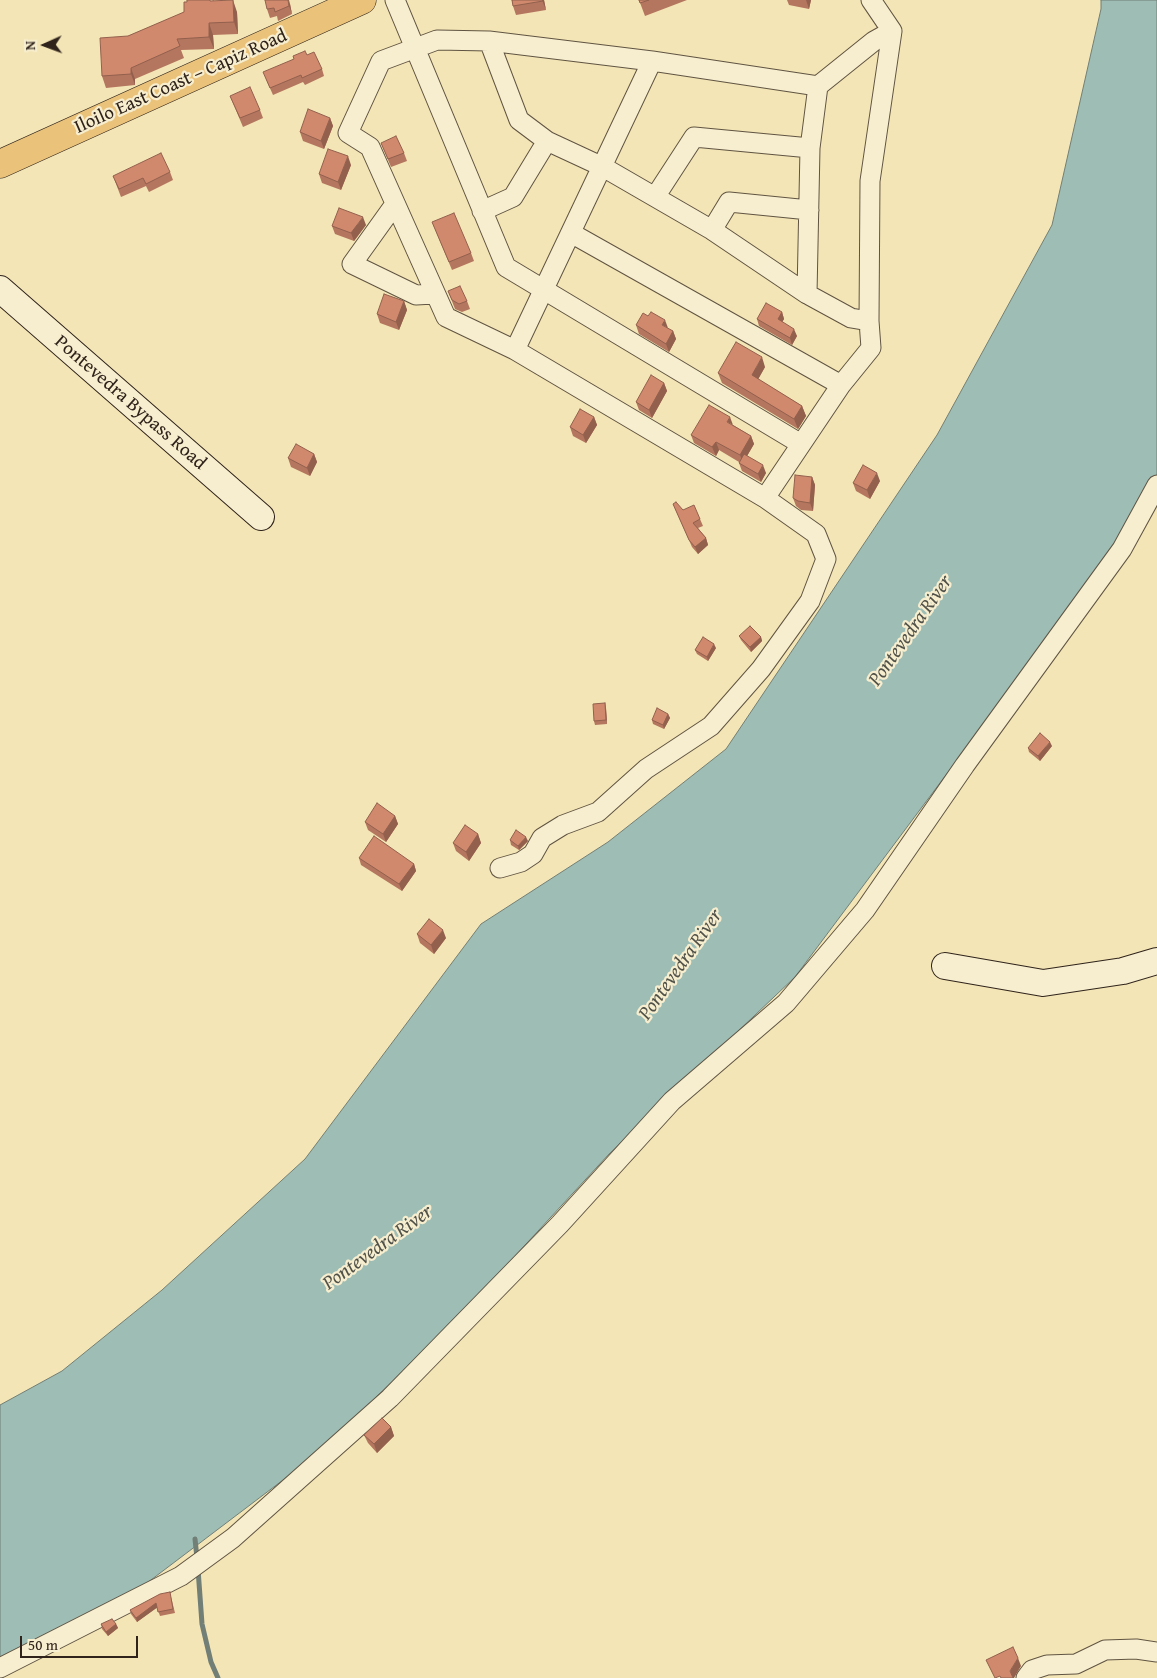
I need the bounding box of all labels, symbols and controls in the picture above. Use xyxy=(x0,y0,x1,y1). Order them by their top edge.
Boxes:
north arrow xyxy=(20,20,70,70)
street label: Iloilo East Coast – Capiz Road xyxy=(71,25,291,139)
text: N xyxy=(20,41,40,51)
street label: Pontevedra Bypass Road xyxy=(49,331,211,475)
water label: Pontevedra River xyxy=(864,571,958,691)
water label: Pontevedra River xyxy=(634,905,728,1025)
water label: Pontevedra River xyxy=(318,1200,438,1296)
scale bar xyxy=(22,1626,140,1658)
text: 50 m xyxy=(28,1634,58,1655)

